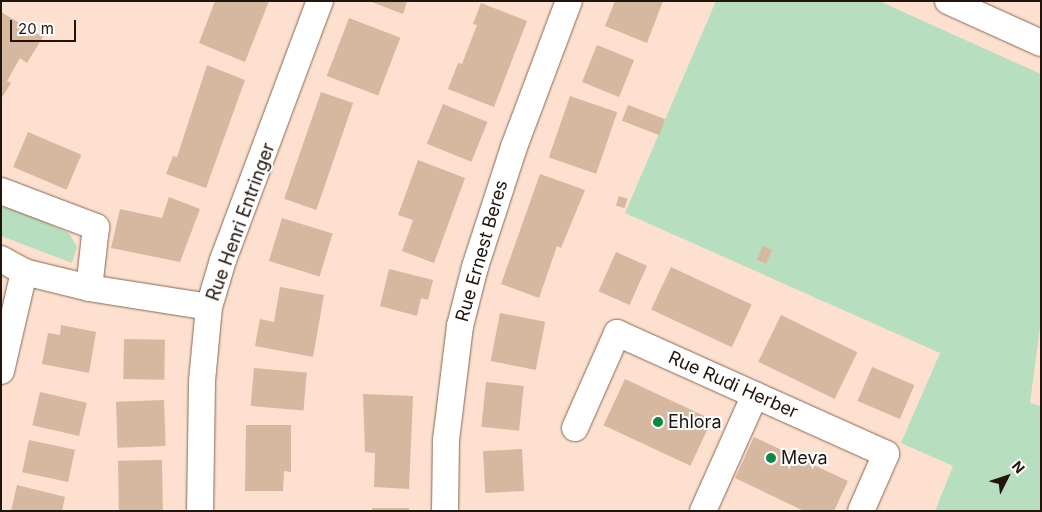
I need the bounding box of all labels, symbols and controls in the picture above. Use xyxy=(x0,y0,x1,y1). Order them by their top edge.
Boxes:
scale bar xyxy=(12,10,79,42)
text: 20 m xyxy=(18,19,54,38)
street label: Rue Henri Entringer xyxy=(202,140,280,304)
street label: Rue Ernest Beres xyxy=(451,178,513,324)
street label: Rue Rudi Herber xyxy=(665,347,801,423)
place label: Ehlora xyxy=(668,411,721,433)
marker: Ehlora xyxy=(652,416,664,428)
place label: Meva xyxy=(781,447,828,469)
marker: Meva xyxy=(765,452,777,464)
north arrow xyxy=(982,452,1032,502)
text: N xyxy=(1009,457,1029,476)

